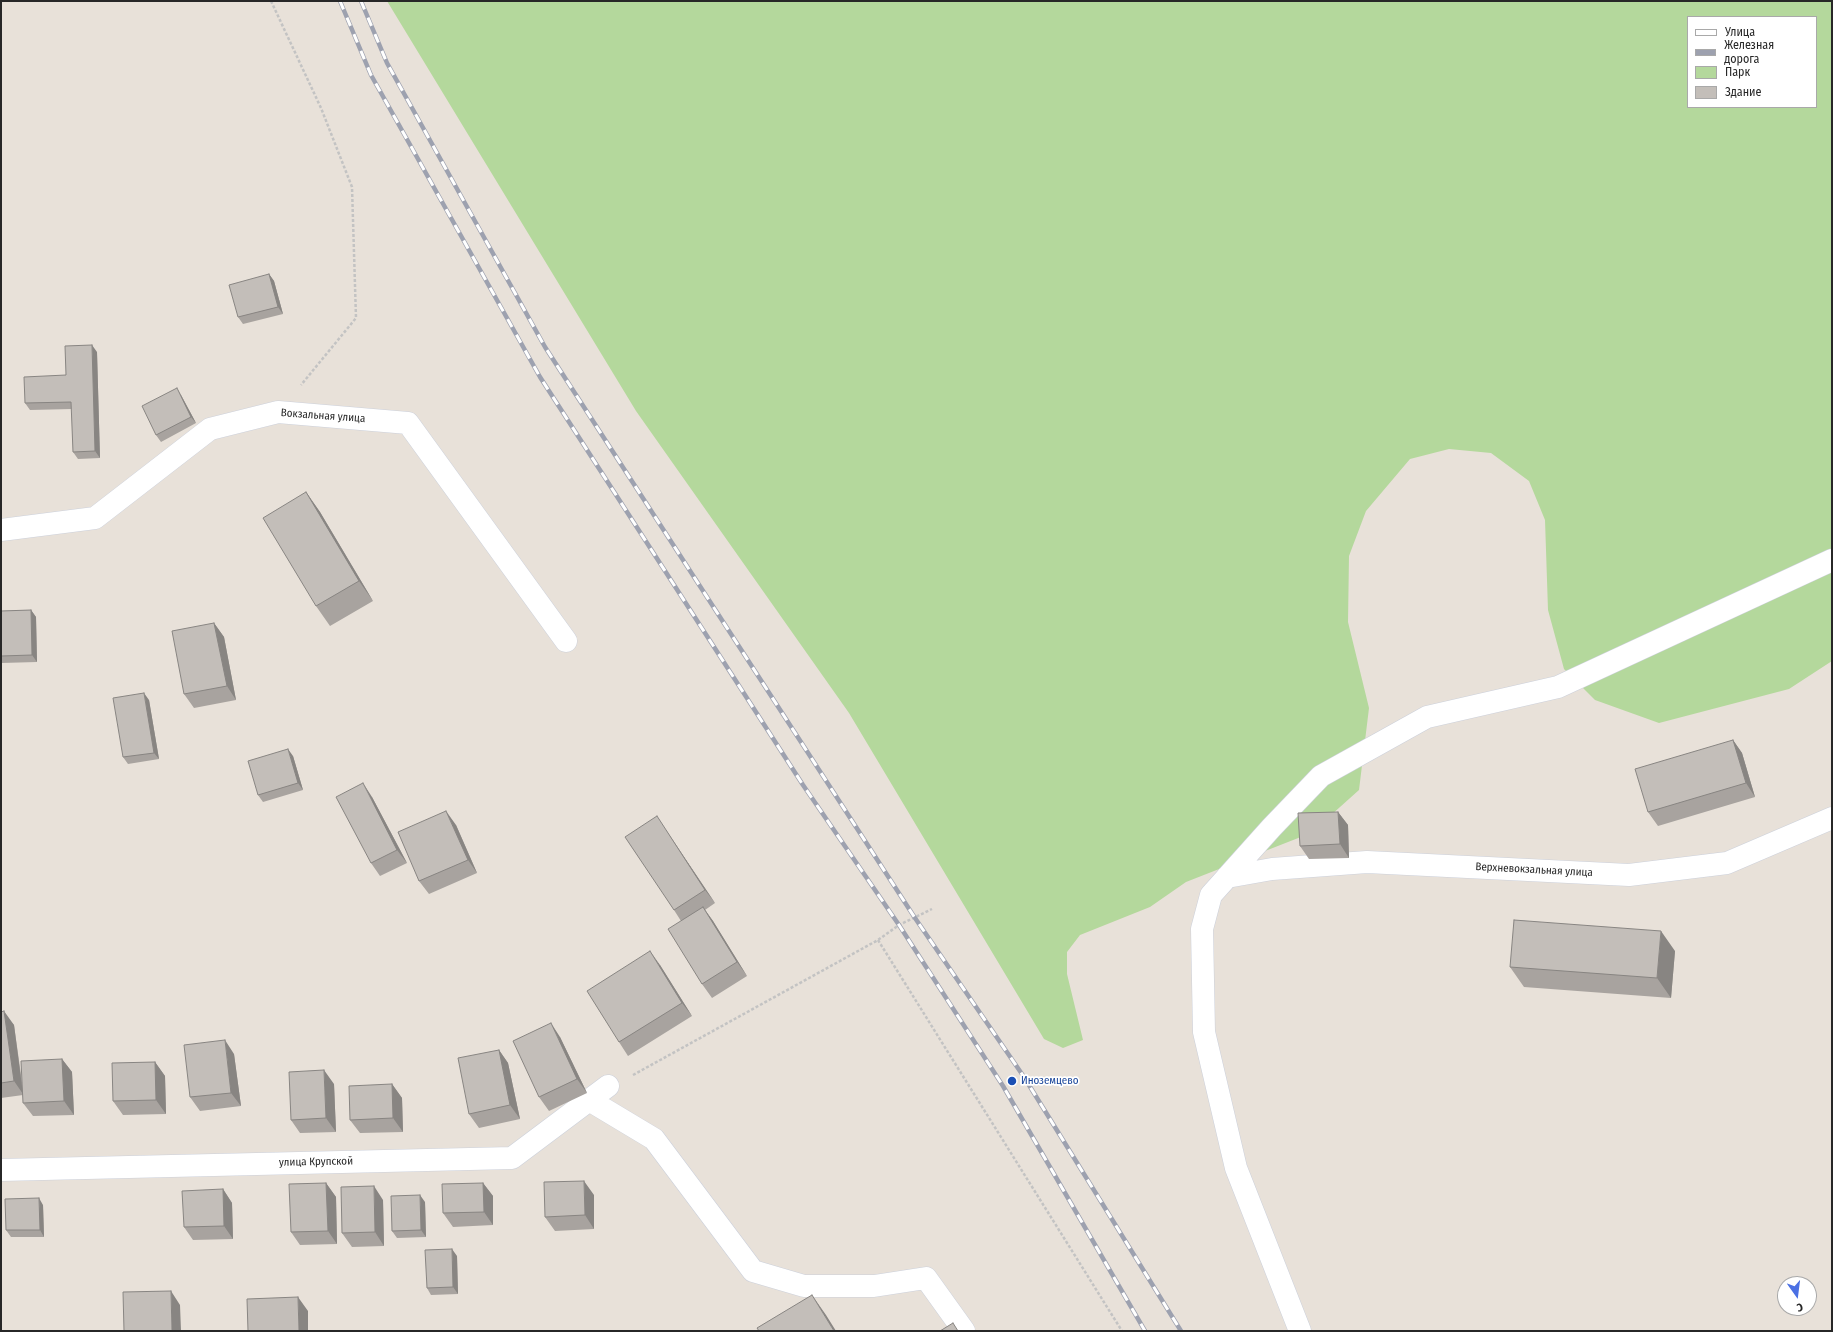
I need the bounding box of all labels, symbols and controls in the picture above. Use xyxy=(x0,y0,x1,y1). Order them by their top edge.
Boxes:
legend xyxy=(1687,16,1817,108)
text: Улица xyxy=(1725,25,1755,39)
text: Железная дорога xyxy=(1724,38,1774,66)
text: Парк xyxy=(1725,65,1750,79)
text: Здание xyxy=(1725,85,1761,99)
street label: Вокзальная улица xyxy=(280,406,366,426)
street label: Верхневокзальная улица xyxy=(1475,860,1593,880)
place label: Иноземцево xyxy=(1021,1074,1078,1088)
marker: Иноземцево xyxy=(1006,1075,1018,1087)
street label: улица Крупской xyxy=(279,1155,353,1169)
north arrow xyxy=(1777,1276,1817,1316)
text: С xyxy=(1795,1300,1804,1314)

